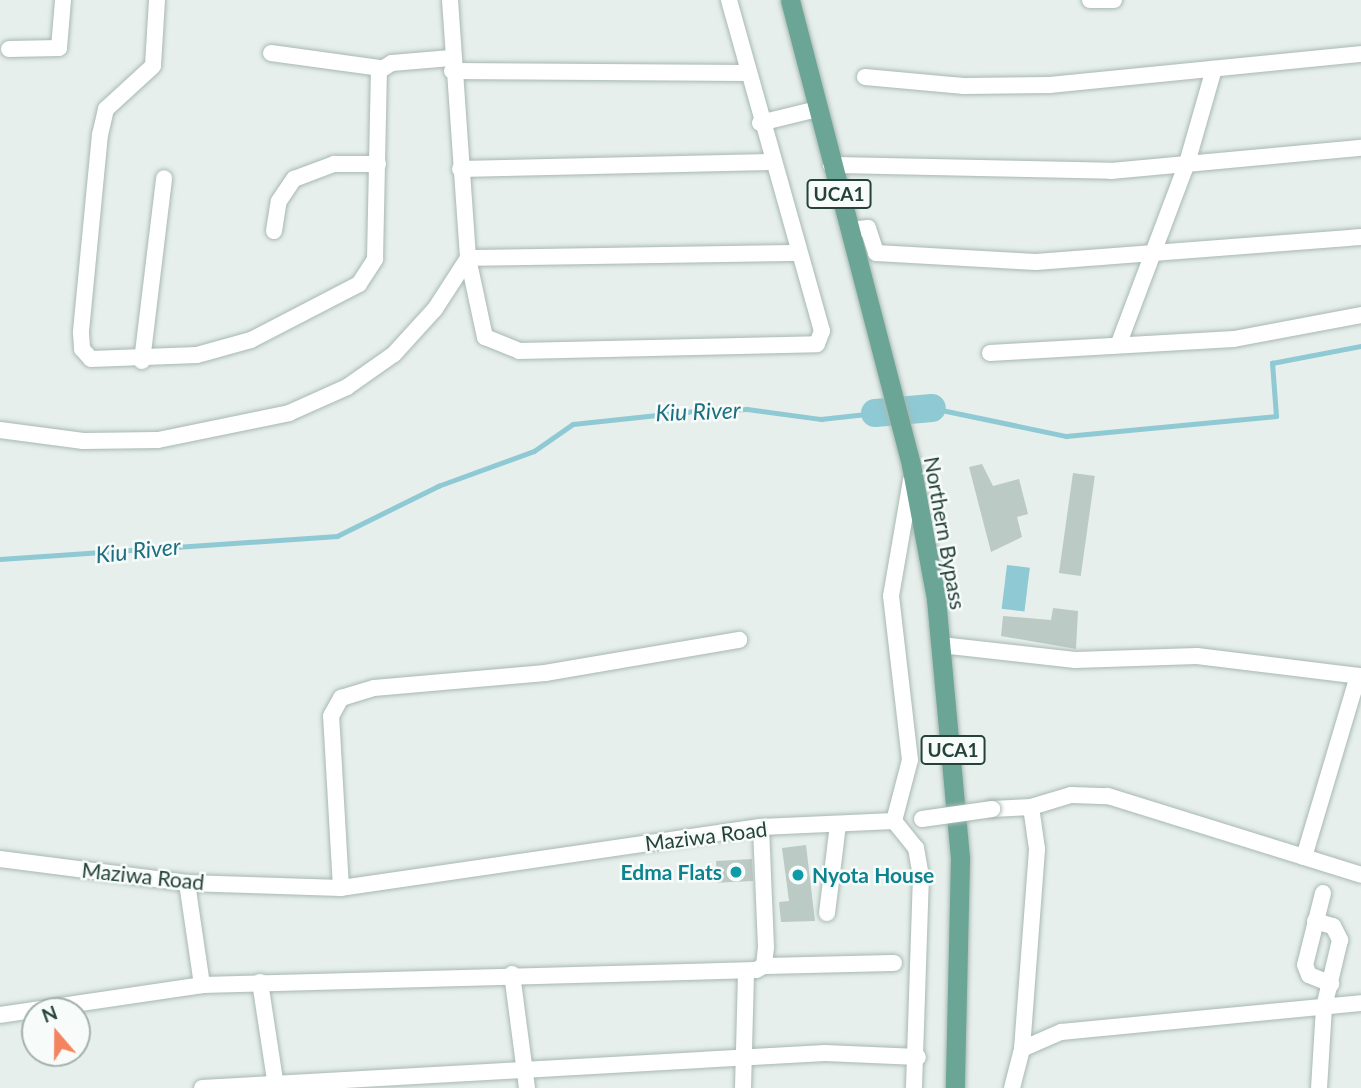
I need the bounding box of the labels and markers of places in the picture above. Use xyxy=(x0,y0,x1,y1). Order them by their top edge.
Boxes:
place label: Edma Flats xyxy=(621,859,722,885)
place label: Nyota House xyxy=(812,862,934,888)
marker: Edma Flats xyxy=(728,864,744,880)
marker: Nyota House xyxy=(790,867,806,883)

